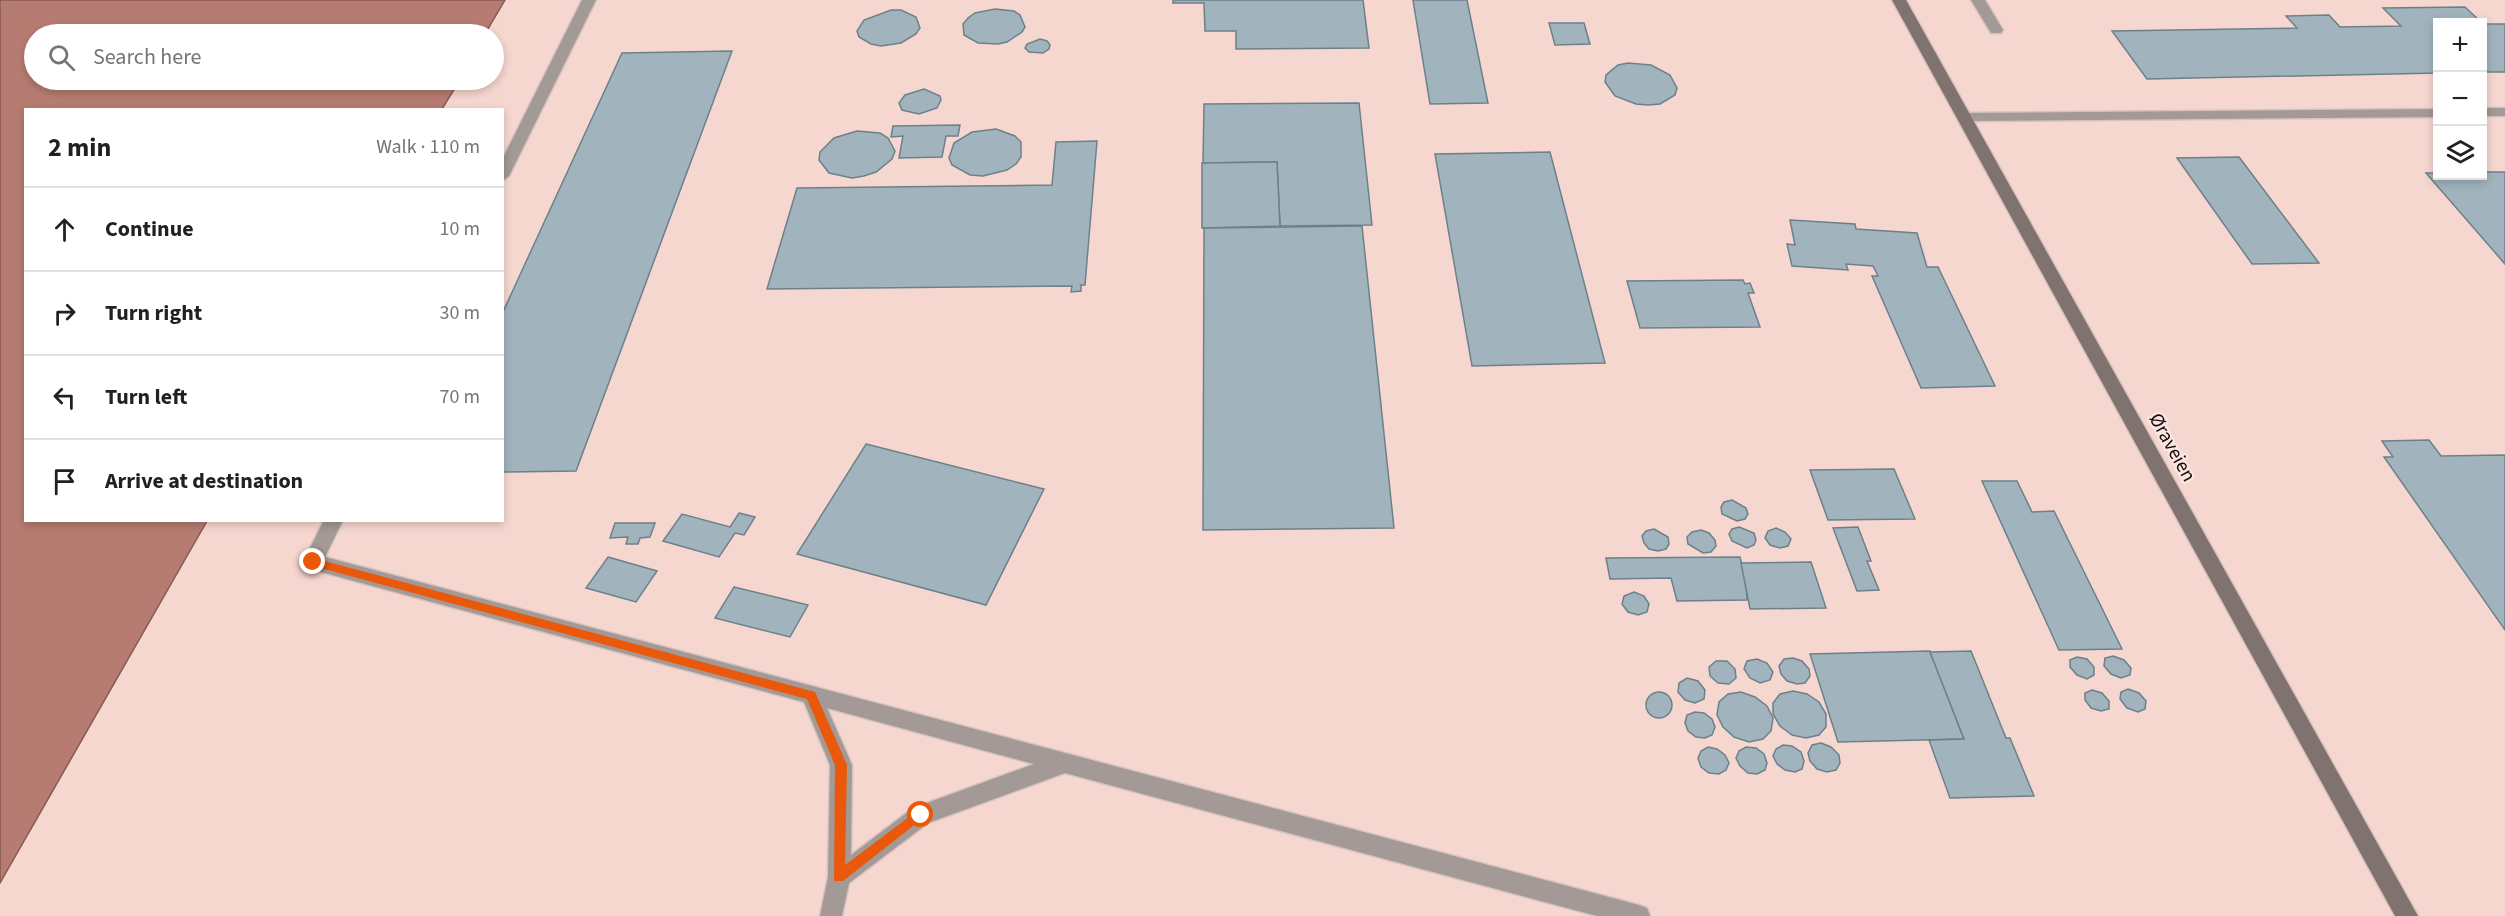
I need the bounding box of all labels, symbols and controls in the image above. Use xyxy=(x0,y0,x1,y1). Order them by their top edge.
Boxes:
map controls xyxy=(2433,18,2487,180)
button: + xyxy=(2433,18,2487,72)
search box xyxy=(24,24,504,90)
icon: search xyxy=(45,41,78,74)
text: Search here xyxy=(93,41,201,73)
button: − xyxy=(2433,72,2487,126)
button: layers xyxy=(2433,126,2487,180)
text: 2 min xyxy=(48,129,111,166)
text: Walk · 110 m xyxy=(376,133,480,161)
icon: ahead xyxy=(48,213,81,246)
text: Continue xyxy=(105,213,194,245)
text: 10 m xyxy=(440,215,480,243)
icon: right xyxy=(48,297,81,330)
text: Turn right xyxy=(105,297,202,329)
text: 30 m xyxy=(440,299,480,327)
icon: left xyxy=(48,381,81,414)
text: Turn left xyxy=(105,381,187,413)
text: 70 m xyxy=(440,383,480,411)
street label: Øraveien xyxy=(2142,408,2203,487)
icon: arrive xyxy=(48,465,81,498)
text: Arrive at destination xyxy=(105,465,303,497)
route end xyxy=(299,548,325,574)
route start xyxy=(907,801,933,827)

